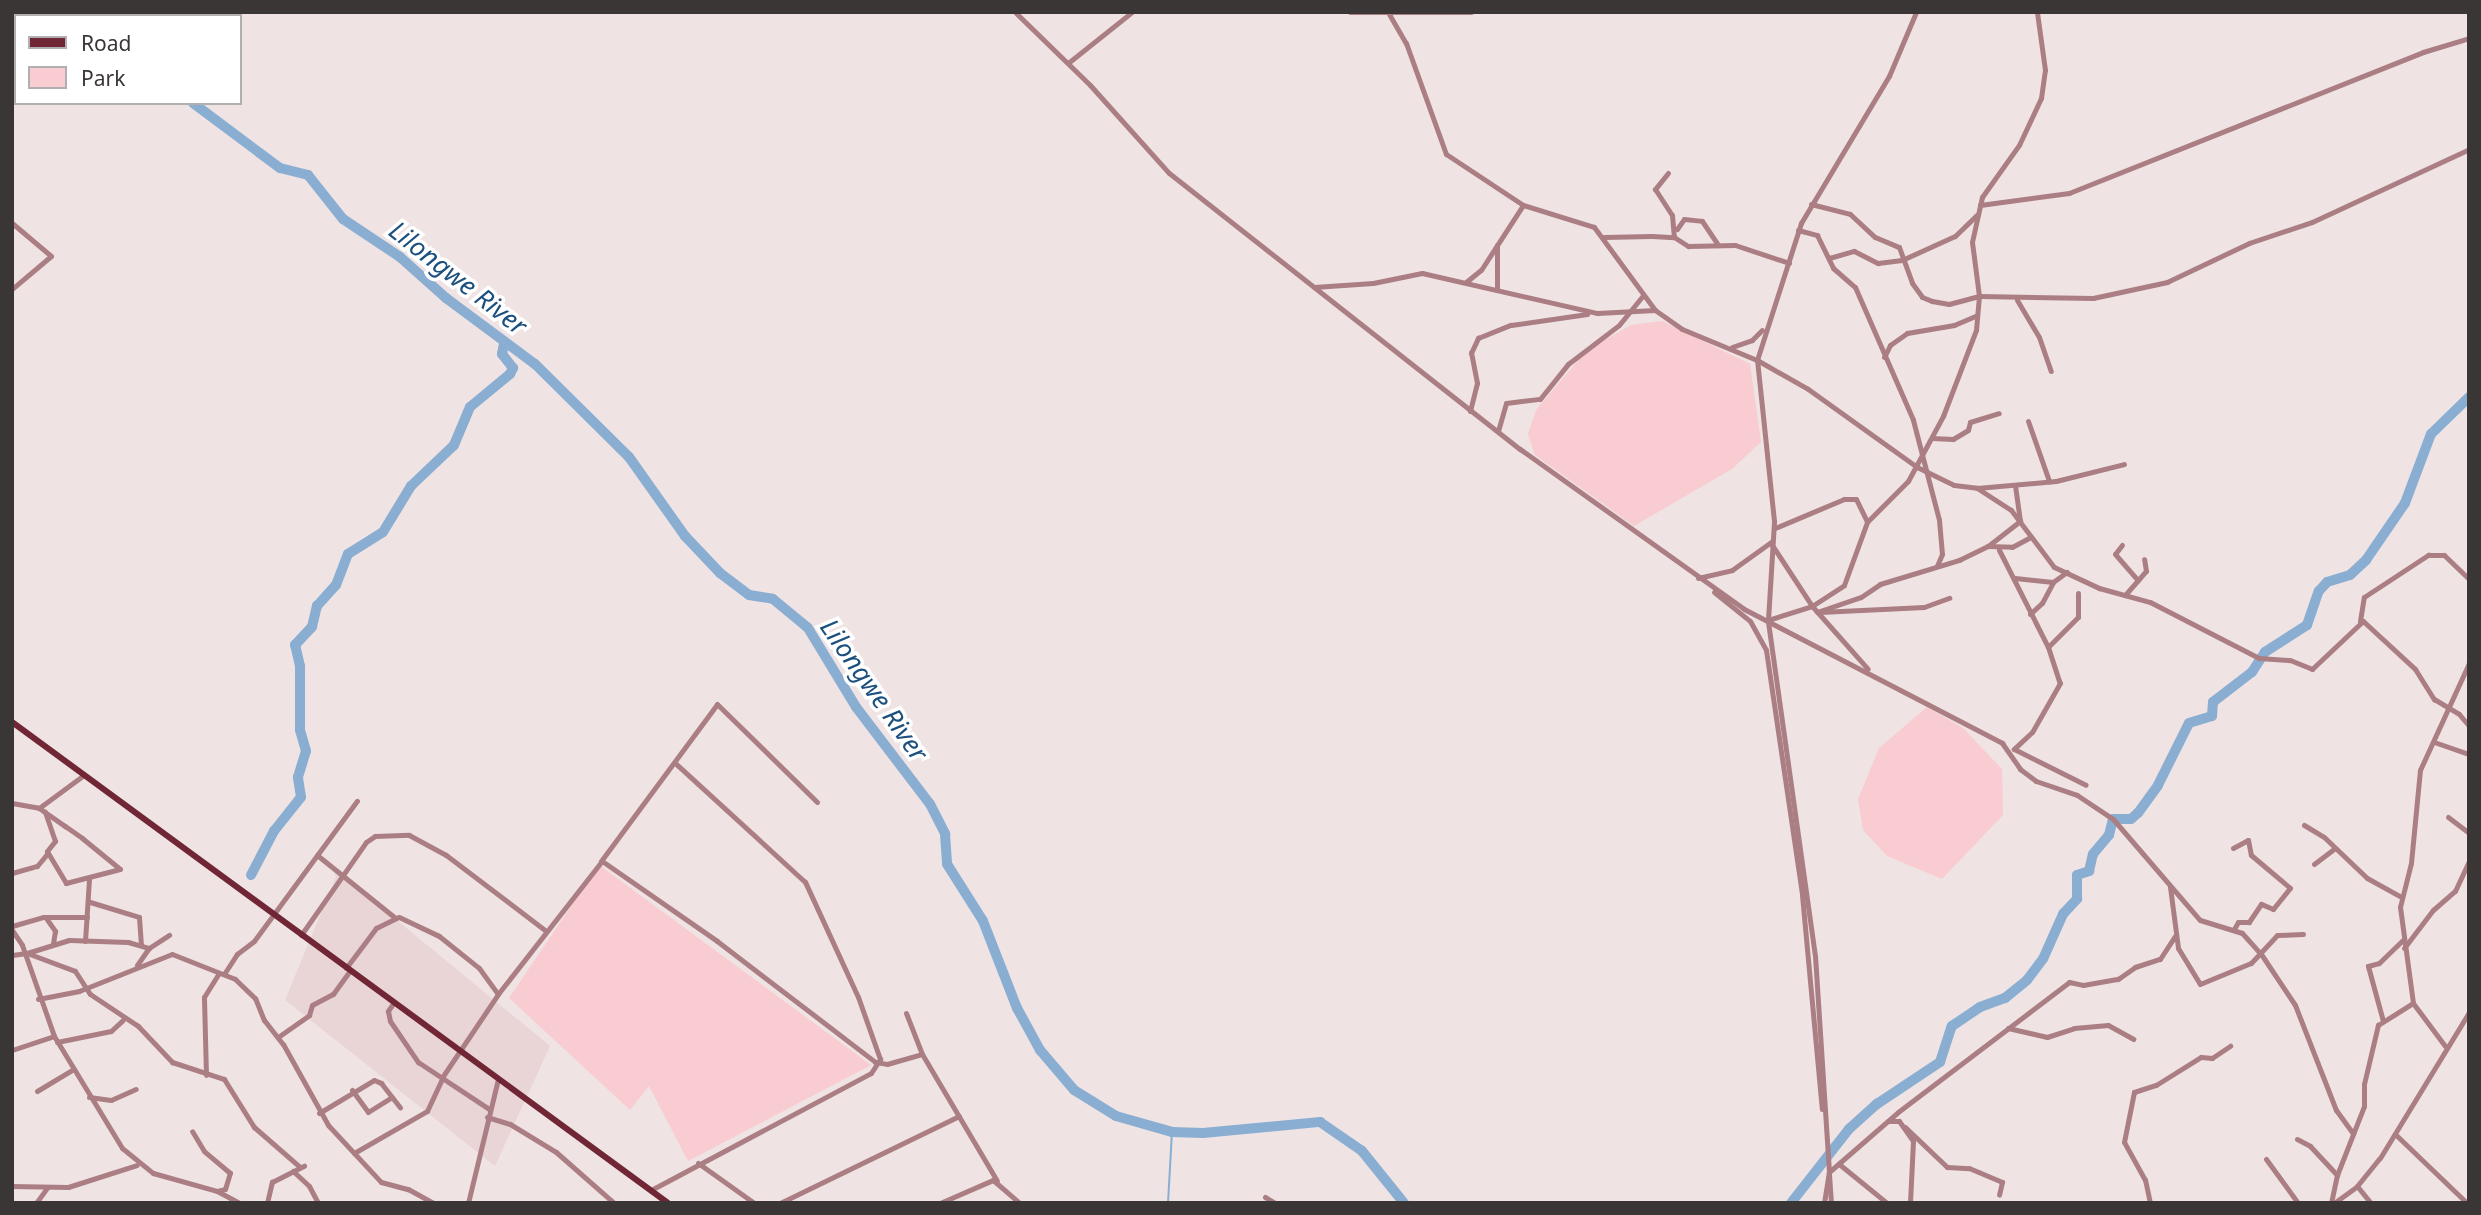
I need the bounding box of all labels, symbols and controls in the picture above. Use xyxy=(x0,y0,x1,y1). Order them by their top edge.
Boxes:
legend xyxy=(14,14,242,105)
text: Road xyxy=(81,29,131,57)
text: Park xyxy=(81,64,125,92)
water label: Lilongwe River xyxy=(383,215,533,341)
water label: Lilongwe River xyxy=(814,613,934,767)

